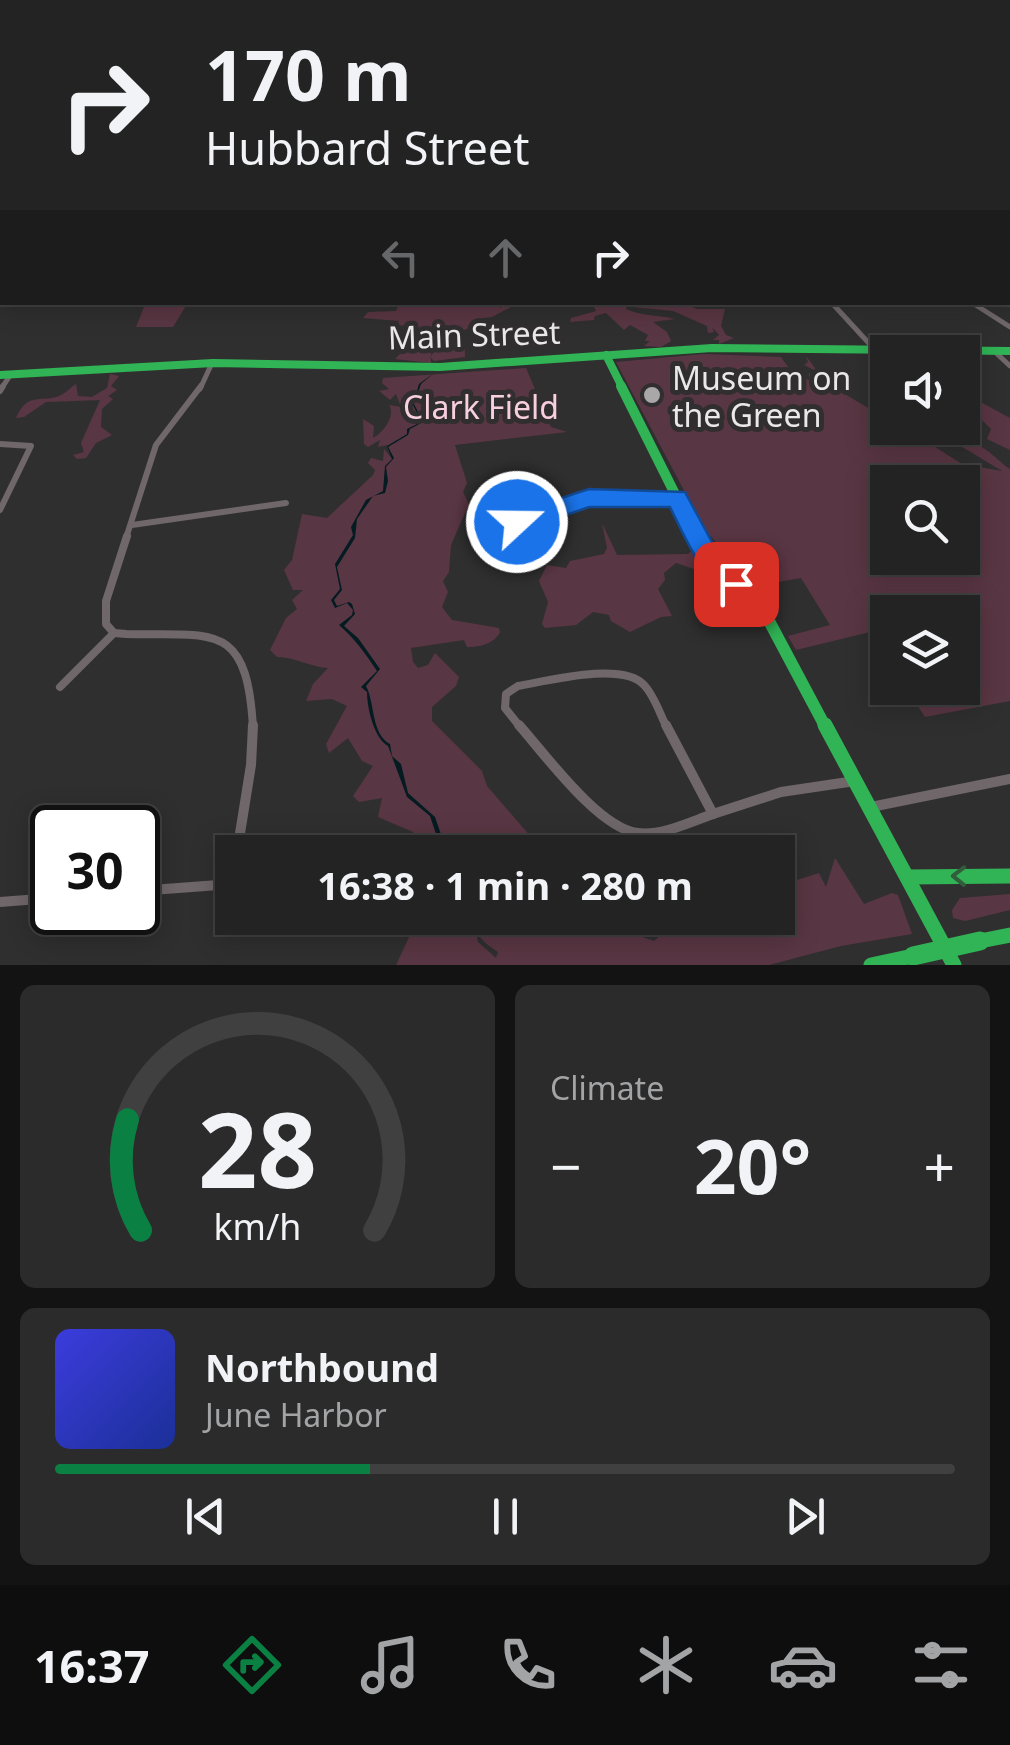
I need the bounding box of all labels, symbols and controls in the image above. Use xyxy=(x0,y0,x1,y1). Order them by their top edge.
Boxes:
text: 170 m xyxy=(205,26,412,122)
icon: right xyxy=(40,40,170,170)
text: Hubbard Street xyxy=(205,117,529,178)
icon: left xyxy=(373,230,428,285)
icon: ahead xyxy=(478,230,533,285)
icon: right xyxy=(583,230,638,285)
street label: Main Street xyxy=(387,309,561,359)
map controls xyxy=(870,335,980,705)
button: sound xyxy=(870,335,980,445)
place label: Museum on the Green xyxy=(672,356,851,436)
marker: Museum on the Green xyxy=(641,384,663,406)
park label: Clark Field xyxy=(403,385,559,428)
button: search xyxy=(870,465,980,575)
position arrow xyxy=(465,470,569,574)
pin xyxy=(694,542,779,627)
icon: arrive xyxy=(709,557,764,612)
button: layers xyxy=(870,595,980,705)
speed limit sign: 30 xyxy=(30,805,160,935)
text: 16:38 · 1 min · 280 m xyxy=(317,859,693,911)
one-way arrow xyxy=(950,865,966,886)
text: Climate xyxy=(550,1066,664,1109)
text: 28 xyxy=(198,1077,317,1218)
text: 20° xyxy=(694,1114,811,1216)
text: − xyxy=(550,1128,581,1203)
text: + xyxy=(924,1128,955,1203)
text: km/h xyxy=(214,1202,301,1250)
text: Northbound xyxy=(205,1341,439,1393)
text: June Harbor xyxy=(205,1393,387,1436)
icon: previous xyxy=(178,1489,233,1544)
icon: pause xyxy=(478,1489,533,1544)
icon: next xyxy=(778,1489,833,1544)
icon: directions xyxy=(217,1630,287,1700)
icon: music xyxy=(355,1630,425,1700)
icon: phone xyxy=(493,1630,563,1700)
icon: climate xyxy=(631,1630,701,1700)
icon: car xyxy=(768,1630,838,1700)
icon: filters xyxy=(906,1630,976,1700)
text: 16:37 xyxy=(34,1635,149,1696)

